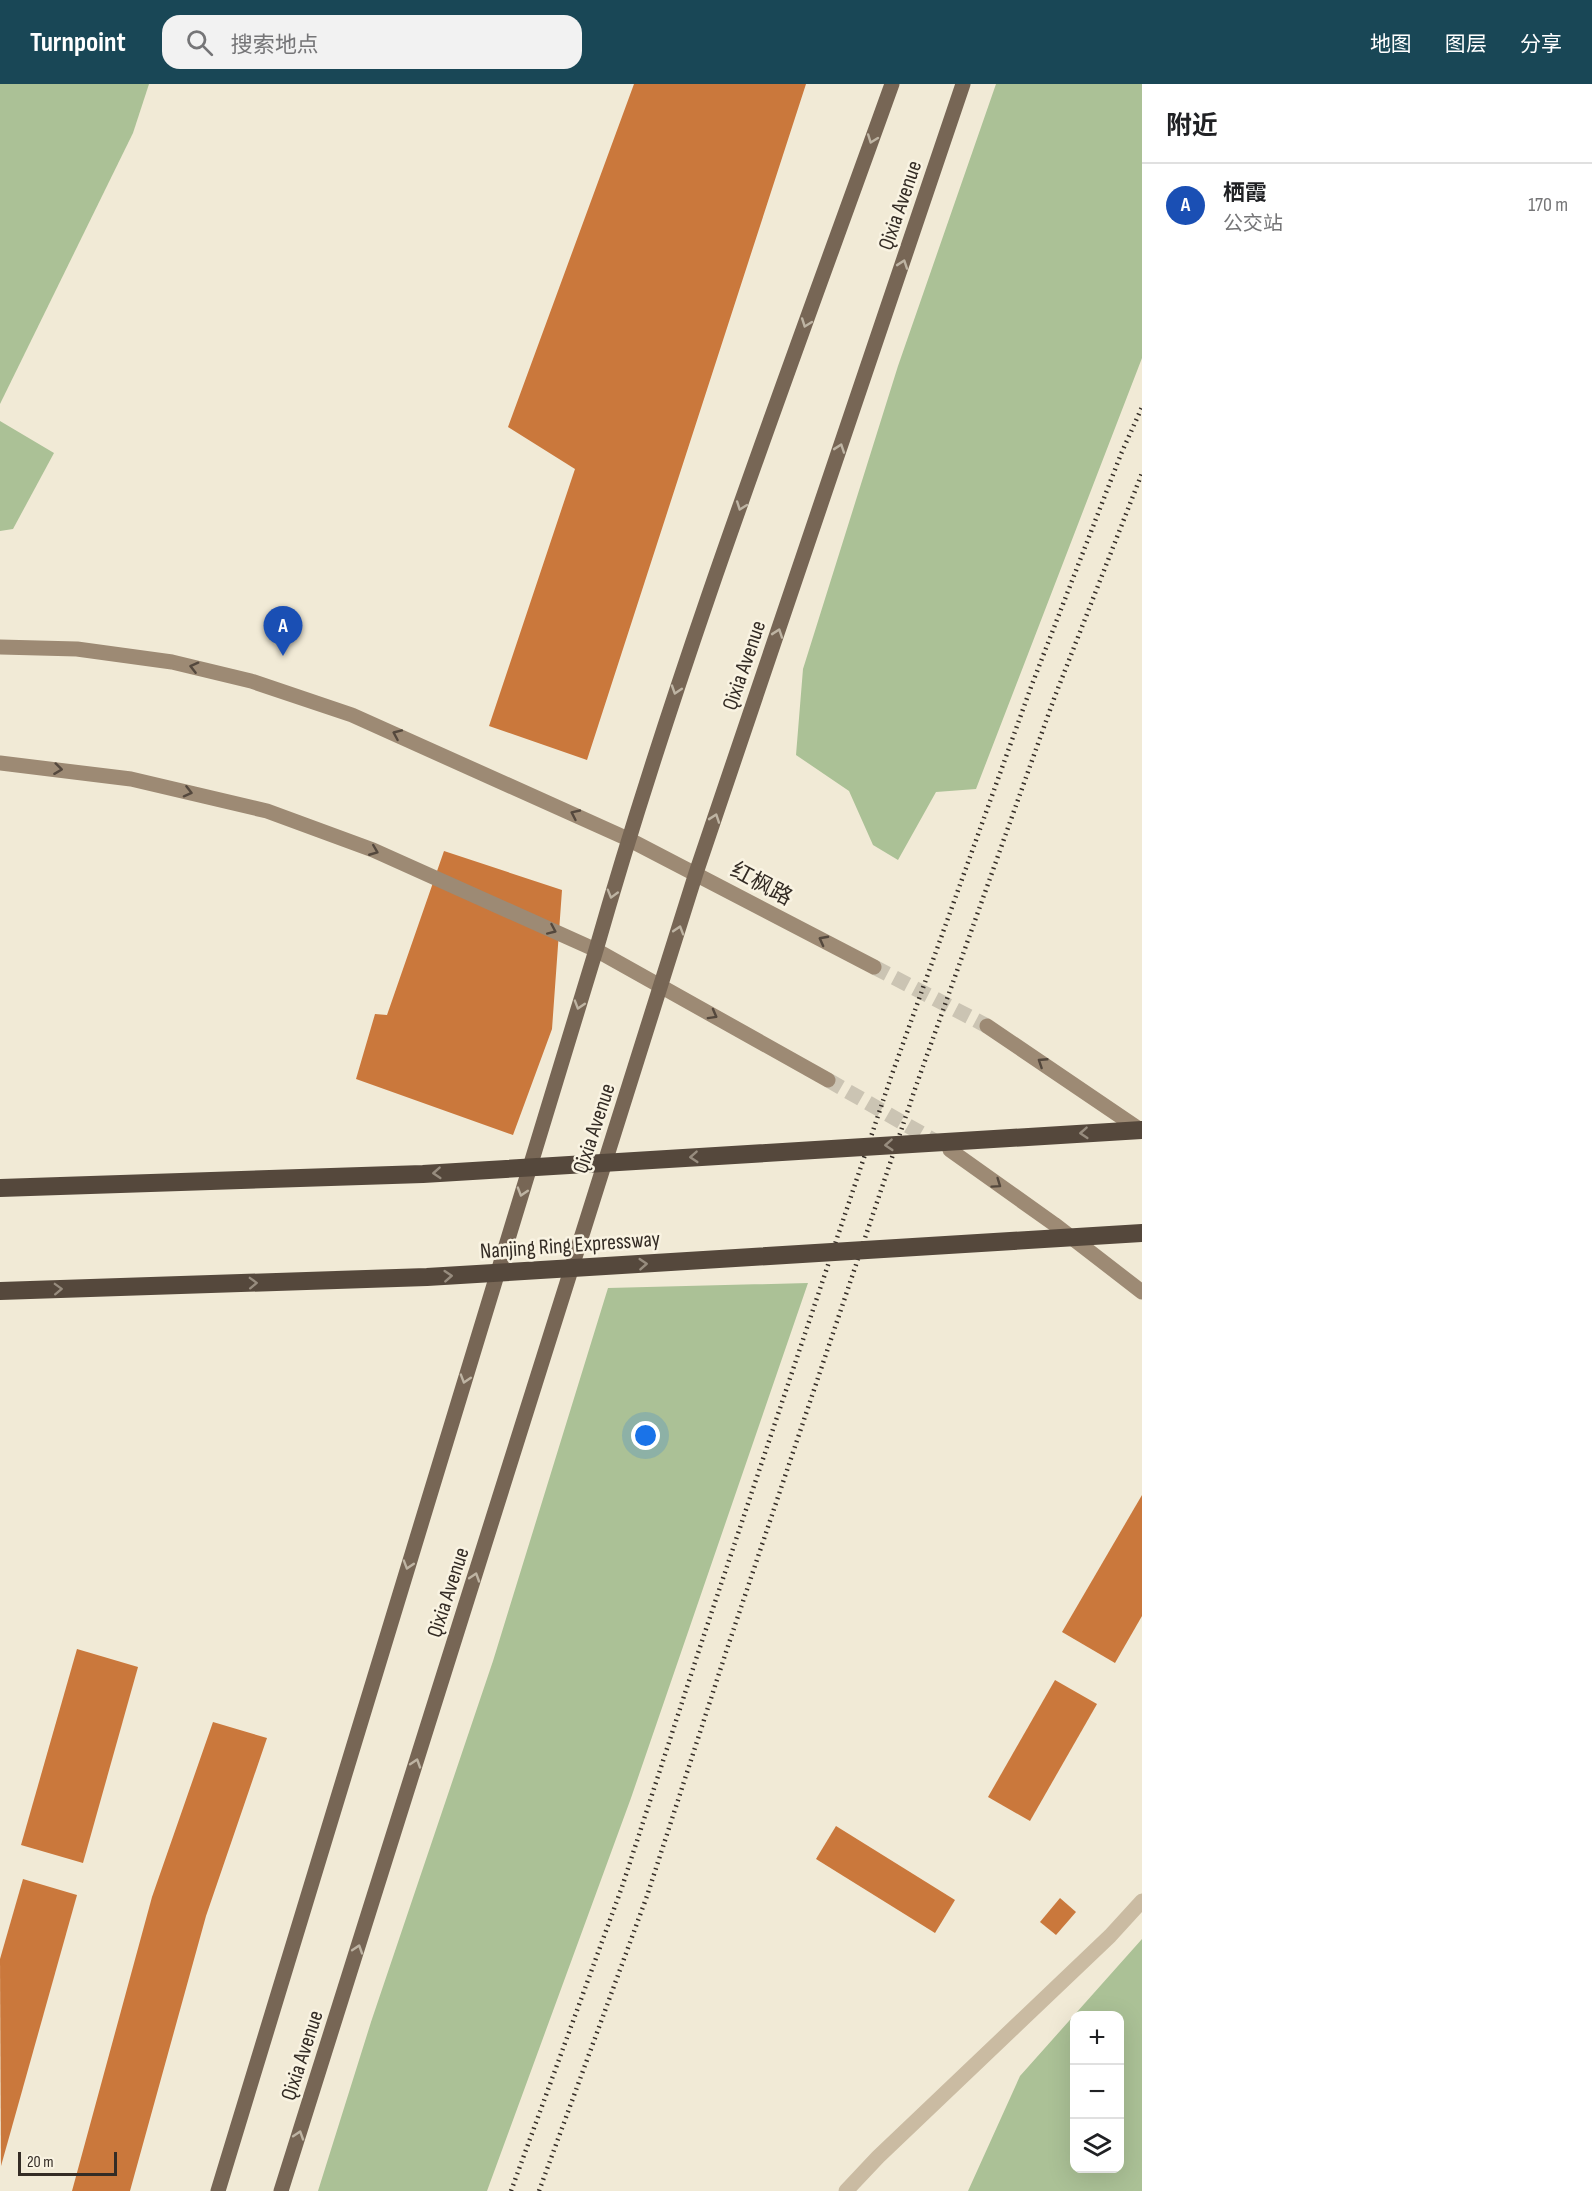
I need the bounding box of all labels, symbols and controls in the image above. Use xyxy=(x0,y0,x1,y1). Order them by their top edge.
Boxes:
search box xyxy=(162,15,582,69)
text: Turnpoint xyxy=(30,26,126,59)
icon: search xyxy=(183,26,216,59)
text: 搜索地点 xyxy=(231,32,319,59)
text: 地图 xyxy=(1370,32,1412,57)
text: 图层 xyxy=(1445,32,1487,57)
text: 分享 xyxy=(1520,32,1562,57)
text: 附近 xyxy=(1166,111,1218,142)
one-way arrow xyxy=(866,133,879,144)
street label: Qixia Avenue xyxy=(873,157,928,254)
text: 栖霞 xyxy=(1223,180,1267,207)
text: A xyxy=(1181,193,1190,217)
text: 170 m xyxy=(1528,193,1568,217)
text: 公交站 xyxy=(1223,212,1283,236)
one-way arrow xyxy=(895,259,908,270)
one-way arrow xyxy=(801,317,814,328)
one-way arrow xyxy=(833,443,846,454)
one-way arrow xyxy=(735,500,748,511)
pin: A xyxy=(264,606,302,656)
street label: Qixia Avenue xyxy=(717,617,772,714)
one-way arrow xyxy=(770,628,783,639)
one-way arrow xyxy=(189,662,199,675)
one-way arrow xyxy=(671,684,684,695)
one-way arrow xyxy=(392,729,403,741)
one-way arrow xyxy=(54,763,63,775)
one-way arrow xyxy=(183,785,193,798)
one-way arrow xyxy=(570,810,581,822)
one-way arrow xyxy=(708,813,720,824)
one-way arrow xyxy=(368,844,379,856)
street label: 红枫路 xyxy=(726,857,797,912)
one-way arrow xyxy=(607,888,619,899)
one-way arrow xyxy=(546,923,557,935)
one-way arrow xyxy=(672,925,684,936)
one-way arrow xyxy=(818,936,829,947)
one-way arrow xyxy=(574,1000,586,1010)
one-way arrow xyxy=(706,1007,717,1019)
one-way arrow xyxy=(1038,1057,1048,1069)
street label: Qixia Avenue xyxy=(567,1080,622,1177)
one-way arrow xyxy=(1079,1127,1088,1140)
one-way arrow xyxy=(884,1138,893,1151)
one-way arrow xyxy=(690,1150,699,1163)
one-way arrow xyxy=(432,1166,441,1179)
one-way arrow xyxy=(991,1177,1002,1188)
one-way arrow xyxy=(517,1186,529,1197)
street label: Nanjing Ring Expressway xyxy=(479,1226,662,1265)
one-way arrow xyxy=(638,1257,647,1270)
one-way arrow xyxy=(444,1269,453,1282)
one-way arrow xyxy=(249,1276,258,1289)
one-way arrow xyxy=(54,1283,63,1295)
one-way arrow xyxy=(460,1373,472,1383)
your location xyxy=(631,1421,660,1450)
street label: Qixia Avenue xyxy=(421,1544,476,1641)
one-way arrow xyxy=(403,1559,416,1570)
one-way arrow xyxy=(468,1572,480,1583)
one-way arrow xyxy=(409,1758,421,1769)
one-way arrow xyxy=(350,1944,363,1955)
street label: Qixia Avenue xyxy=(275,2007,330,2104)
map controls xyxy=(1070,2011,1124,2173)
button: + xyxy=(1070,2011,1124,2065)
button: − xyxy=(1070,2065,1124,2119)
button: layers xyxy=(1070,2119,1124,2173)
one-way arrow xyxy=(292,2130,304,2141)
scale bar xyxy=(18,2149,117,2176)
text: 20 m xyxy=(27,2153,54,2172)

